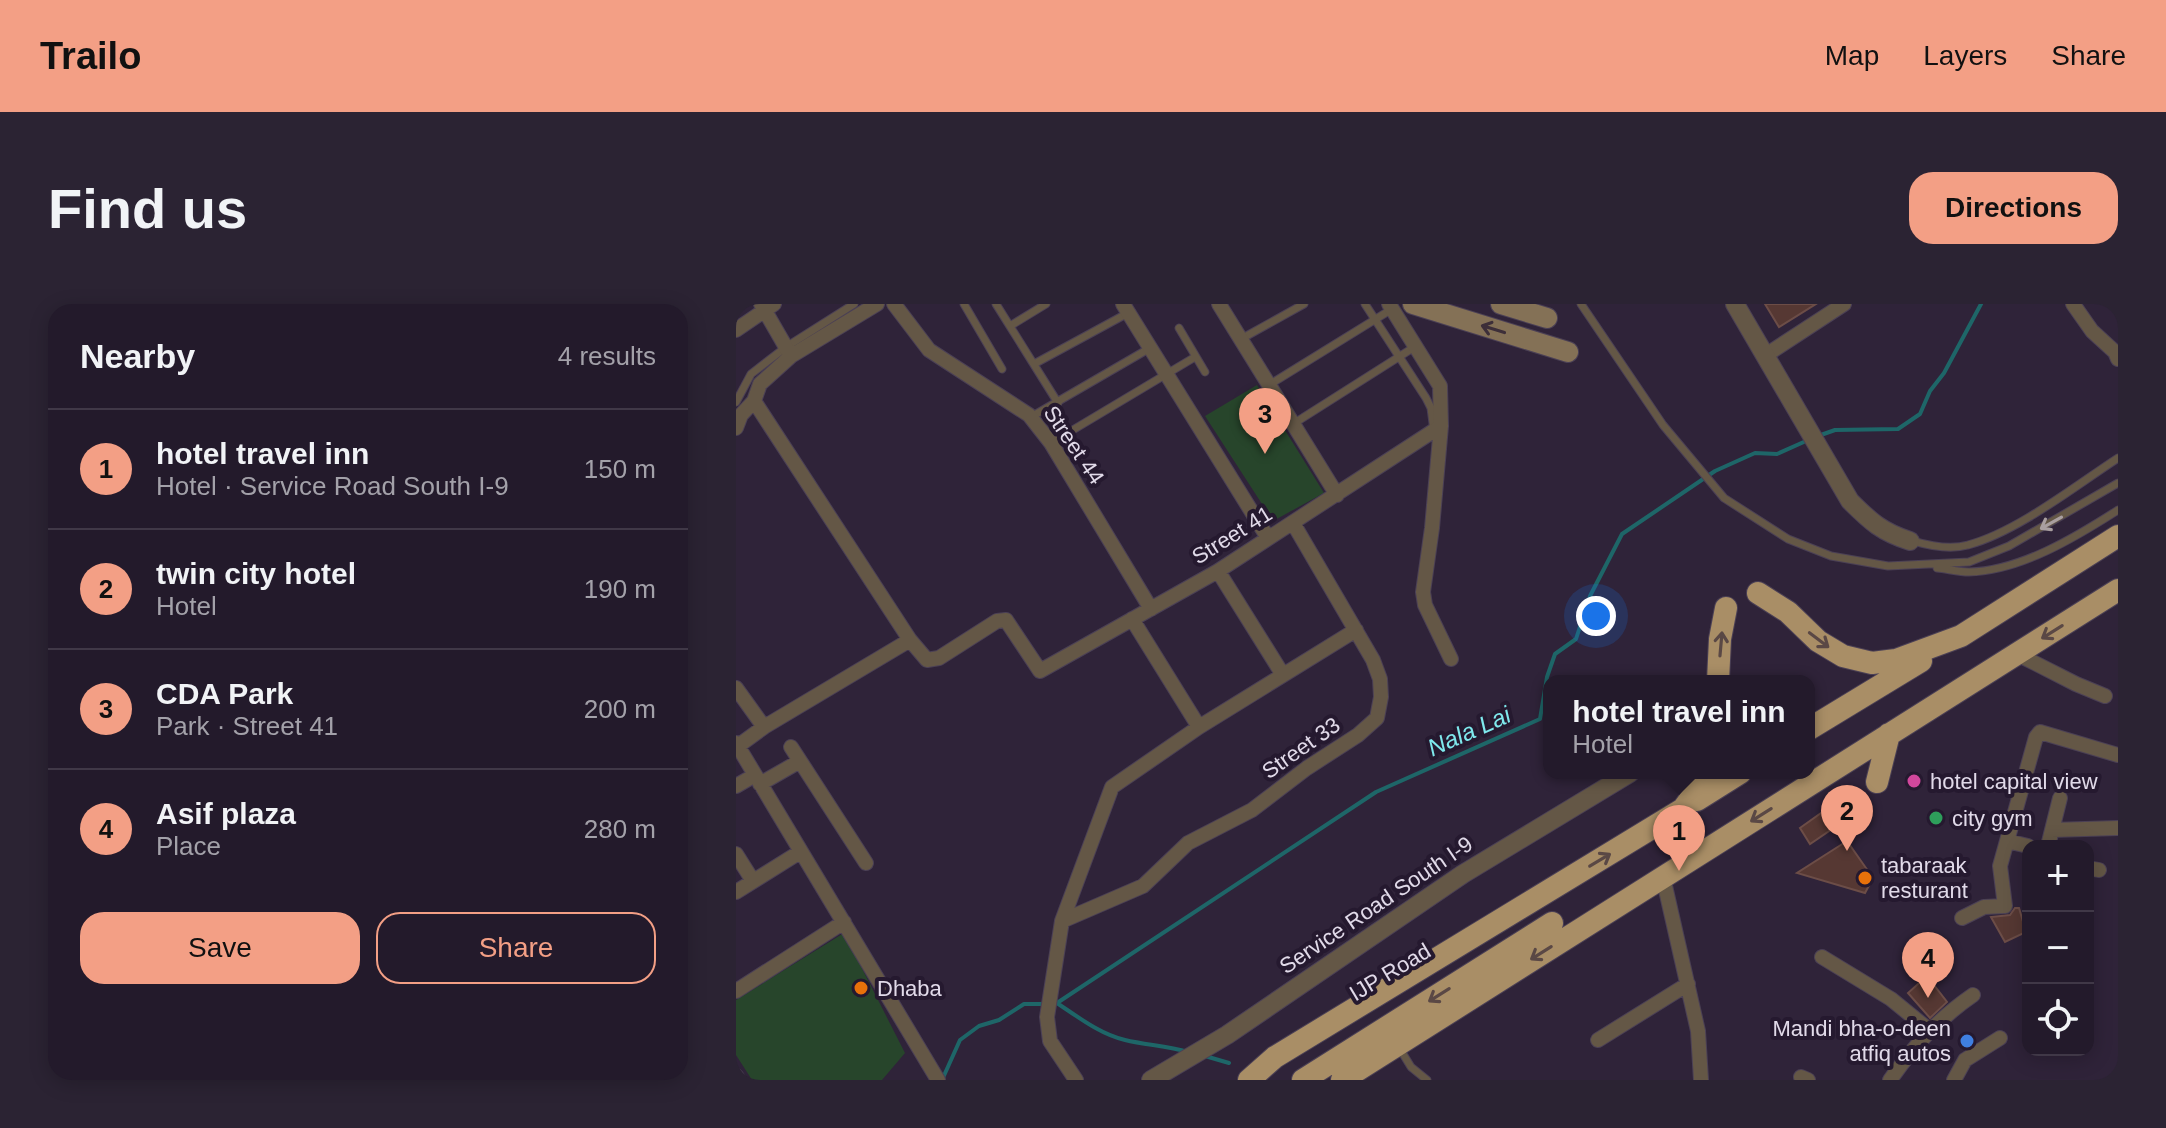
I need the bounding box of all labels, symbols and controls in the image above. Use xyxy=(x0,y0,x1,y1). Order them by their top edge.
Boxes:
text: Trailo xyxy=(40,35,141,77)
text: Map xyxy=(1825,40,1879,71)
text: Layers xyxy=(1923,40,2007,71)
text: Share xyxy=(2051,40,2126,71)
button: Directions xyxy=(1909,172,2118,244)
text: Find us xyxy=(48,177,247,240)
one-way arrow xyxy=(1481,321,1506,335)
text: Nearby xyxy=(80,337,195,375)
text: 4 results xyxy=(558,341,656,371)
pin: 3 xyxy=(1239,388,1291,454)
street label: Street 44 xyxy=(1039,401,1109,489)
text: hotel travel inn xyxy=(156,437,369,470)
text: 1 xyxy=(99,454,113,484)
text: 150 m xyxy=(584,454,656,484)
text: Hotel · Service Road South I-9 xyxy=(156,471,509,501)
street label: Street 41 xyxy=(1188,501,1276,569)
one-way arrow xyxy=(2040,516,2064,531)
text: twin city hotel xyxy=(156,557,356,590)
text: 2 xyxy=(99,574,113,604)
text: 190 m xyxy=(584,574,656,604)
text: Hotel xyxy=(156,591,217,621)
your location xyxy=(1576,596,1616,636)
one-way arrow xyxy=(2041,624,2064,640)
one-way arrow xyxy=(1713,631,1728,658)
one-way arrow xyxy=(1808,632,1829,649)
popup xyxy=(1543,675,1815,779)
text: CDA Park xyxy=(156,677,293,710)
text: 3 xyxy=(99,694,113,724)
text: 200 m xyxy=(584,694,656,724)
text: hotel travel inn xyxy=(1572,695,1786,728)
water label: Nala Lai xyxy=(1423,700,1515,761)
text: Park · Street 41 xyxy=(156,711,338,741)
street label: Street 33 xyxy=(1257,712,1345,784)
text: Hotel xyxy=(1572,729,1633,759)
place label: hotel capital view xyxy=(1930,769,2098,794)
marker: hotel capital view xyxy=(1905,772,1923,790)
pin: 2 xyxy=(1821,785,1873,851)
text: Asif plaza xyxy=(156,797,296,830)
pin: 1 xyxy=(1653,805,1705,871)
place label: city gym xyxy=(1952,806,2033,831)
one-way arrow xyxy=(1750,807,1773,823)
marker: city gym xyxy=(1927,809,1945,827)
text: 4 xyxy=(99,814,113,844)
text: 280 m xyxy=(584,814,656,844)
text: Place xyxy=(156,831,221,861)
street label: Service Road South I-9 xyxy=(1275,831,1477,979)
map controls xyxy=(2022,840,2094,1056)
button: + xyxy=(2022,840,2094,912)
one-way arrow xyxy=(1588,852,1611,868)
place label: tabaraak resturant xyxy=(1881,853,1968,903)
marker: tabaraak resturant xyxy=(1856,869,1874,887)
button: Save xyxy=(80,912,360,984)
button: Share xyxy=(376,912,656,984)
button: − xyxy=(2022,912,2094,984)
pin: 4 xyxy=(1902,932,1954,998)
street label: IJP Road xyxy=(1345,938,1435,1006)
one-way arrow xyxy=(1530,946,1553,962)
place label: Dhaba xyxy=(877,976,943,1001)
marker: Dhaba xyxy=(852,979,870,997)
button: locate xyxy=(2022,984,2094,1056)
one-way arrow xyxy=(1428,987,1451,1003)
place label: Mandi bha-o-deen atfiq autos xyxy=(1772,1016,1951,1066)
marker: Mandi bha-o-deen atfiq autos xyxy=(1958,1032,1976,1050)

